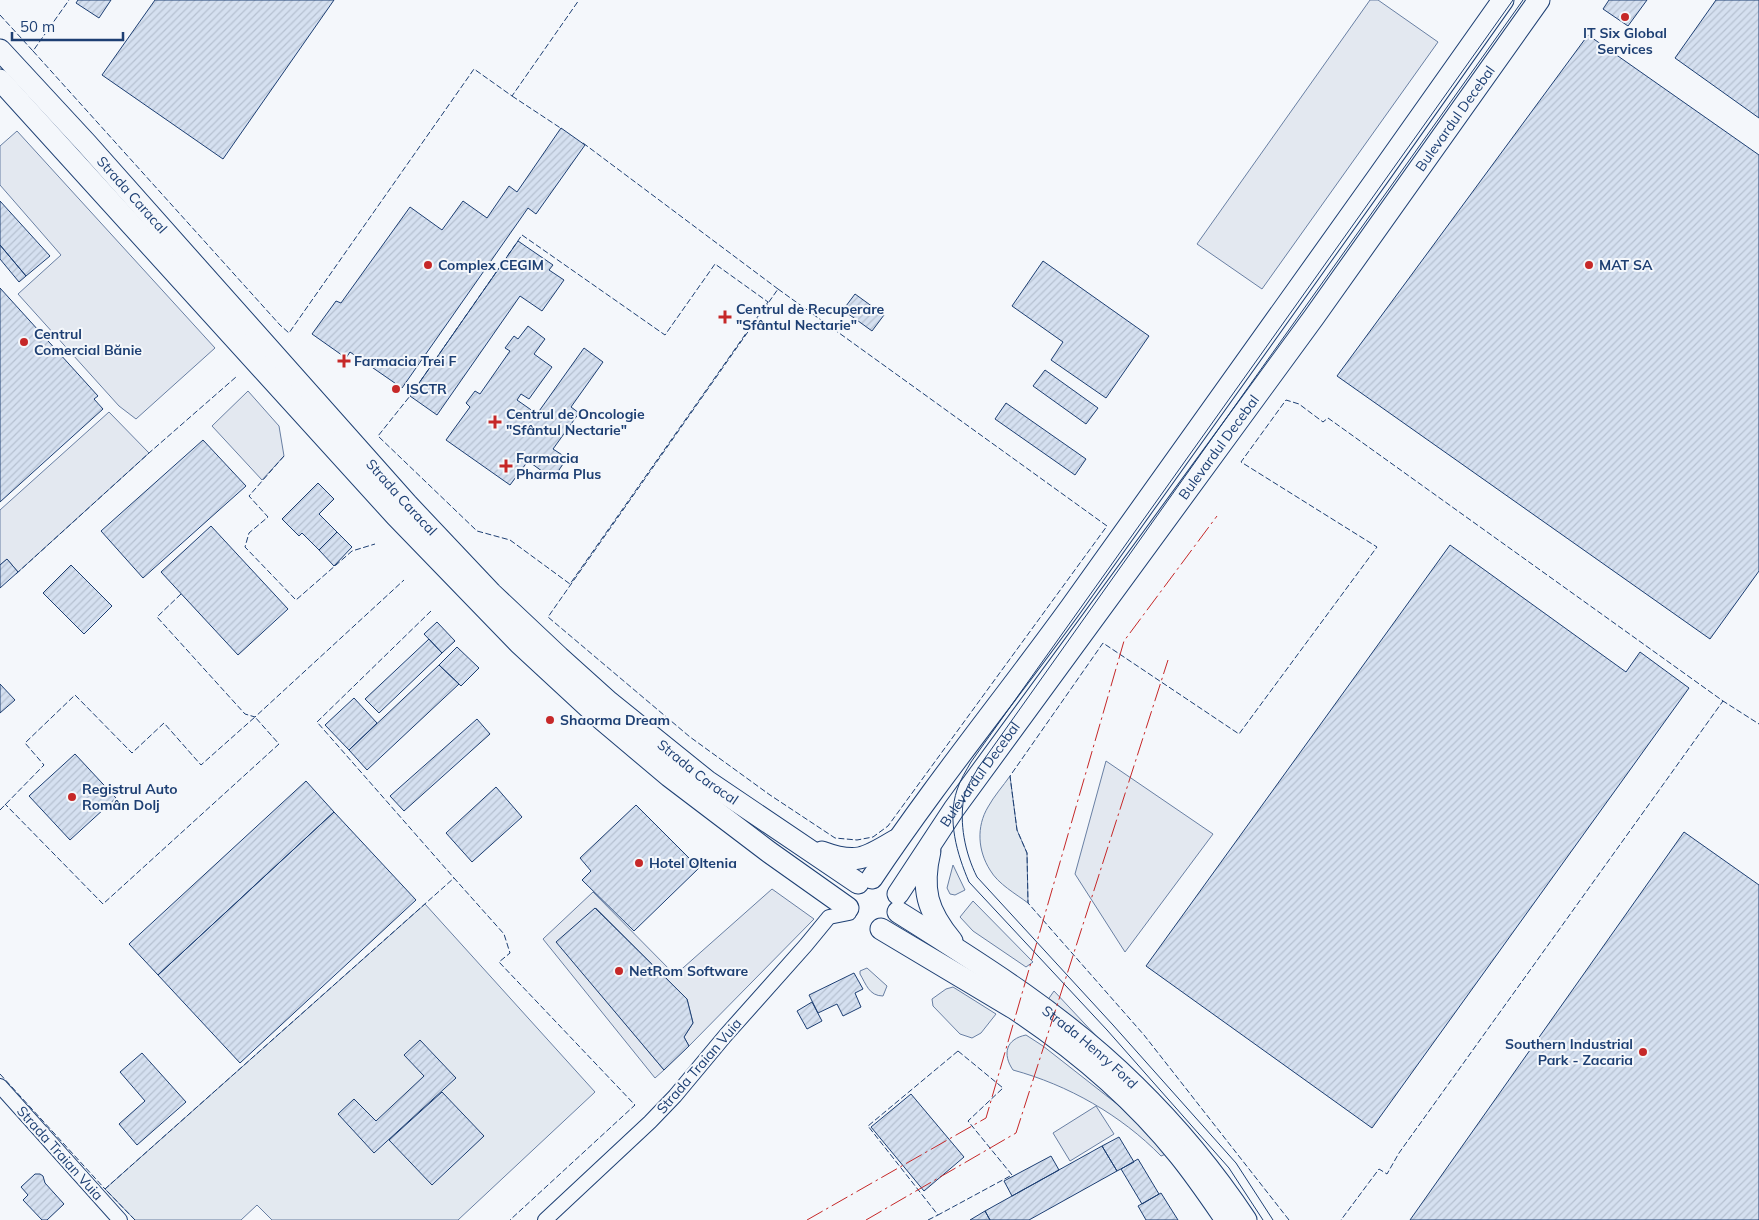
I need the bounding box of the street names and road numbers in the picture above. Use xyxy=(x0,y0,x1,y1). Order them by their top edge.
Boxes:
street label: Bulevardul Decebal xyxy=(1411,62,1499,175)
street label: Strada Caracal xyxy=(93,152,171,237)
street label: Bulevardul Decebal xyxy=(1174,391,1263,503)
street label: Strada Caracal xyxy=(362,455,441,539)
street label: Bulevardul Decebal xyxy=(936,718,1024,830)
street label: Strada Caracal xyxy=(654,736,742,809)
street label: Strada Henry Ford xyxy=(1039,1001,1141,1093)
street label: Strada Traian Vuia xyxy=(653,1015,745,1117)
street label: Strada Traian Vuia xyxy=(13,1102,107,1204)

